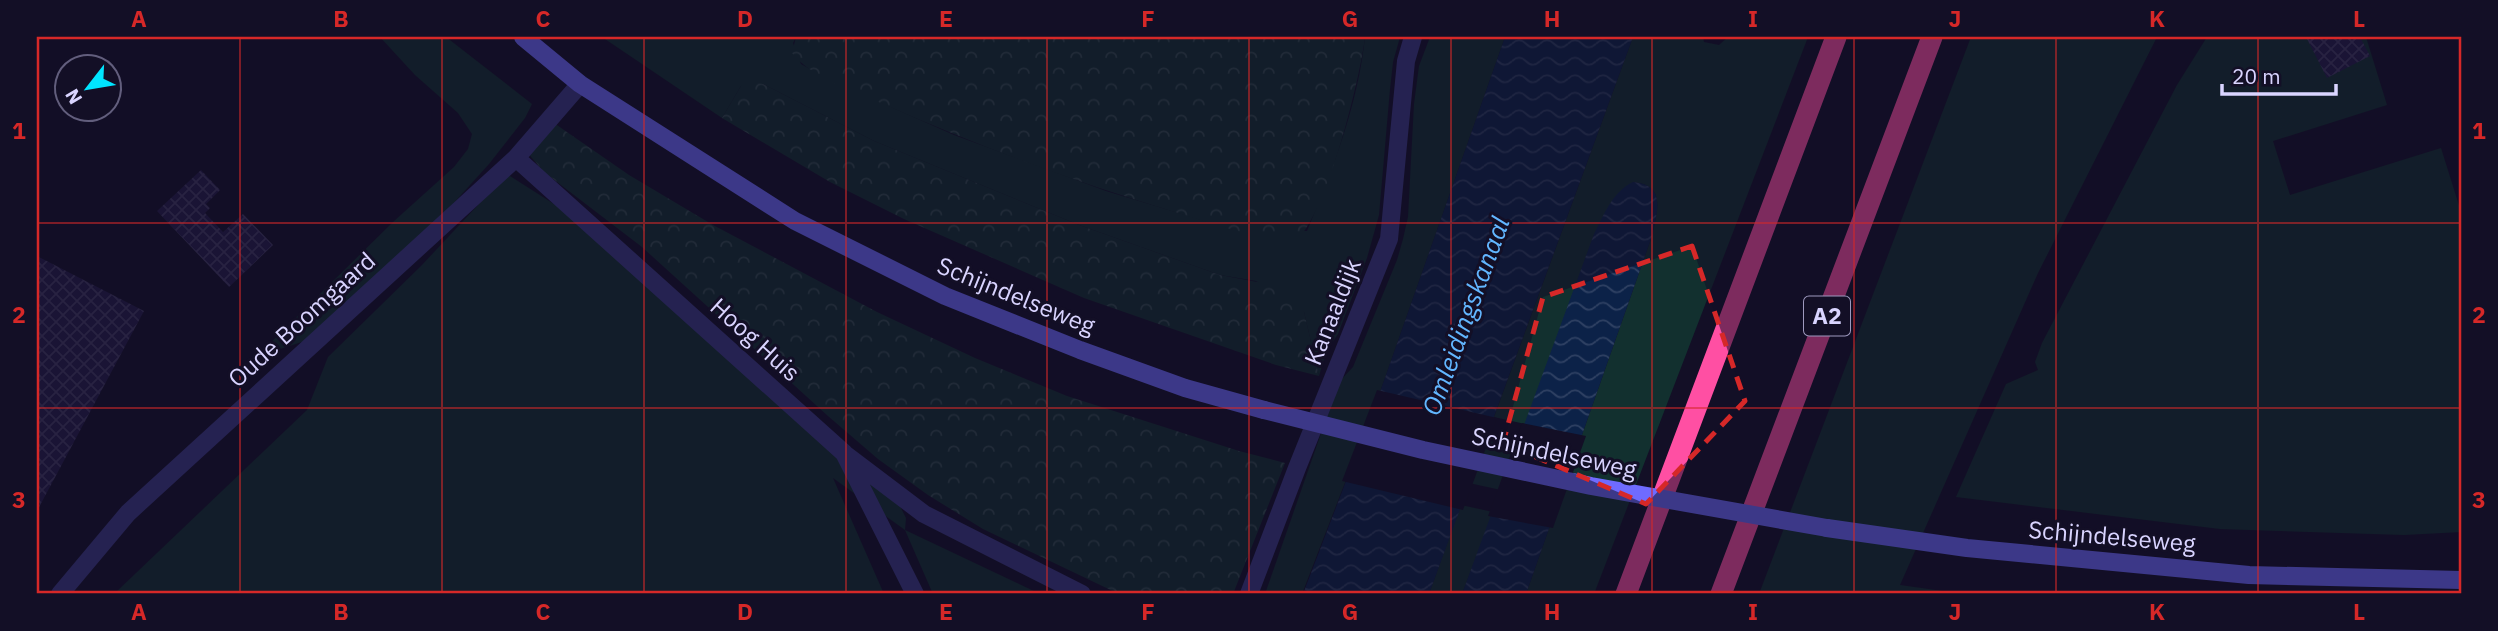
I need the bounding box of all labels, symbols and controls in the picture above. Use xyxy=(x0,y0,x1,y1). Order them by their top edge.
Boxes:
text: A xyxy=(131,3,147,33)
text: B xyxy=(333,3,349,33)
text: C xyxy=(536,3,551,33)
text: D xyxy=(737,3,753,33)
text: E xyxy=(939,3,953,33)
text: F xyxy=(1141,3,1155,33)
text: G xyxy=(1342,3,1358,33)
text: H xyxy=(1544,3,1560,33)
text: I xyxy=(1748,3,1758,33)
text: J xyxy=(1949,3,1961,33)
text: K xyxy=(2149,3,2165,33)
text: L xyxy=(2353,3,2365,33)
north arrow xyxy=(52,52,122,122)
scale bar xyxy=(2222,52,2335,96)
text: 20 m xyxy=(2232,62,2281,90)
text: N xyxy=(60,85,87,109)
text: 1 xyxy=(12,115,26,145)
text: 1 xyxy=(2472,115,2486,145)
water label: Omleidingskanaal xyxy=(1413,212,1517,420)
street label: Oude Boomgaard xyxy=(221,245,382,394)
street label: Schijndelseweg xyxy=(933,249,1100,341)
street label: Kanaaldijk xyxy=(1296,253,1368,370)
street label: Hoog Huis xyxy=(704,290,807,388)
road number: A2 xyxy=(1804,296,1850,336)
text: 2 xyxy=(12,299,26,329)
text: 2 xyxy=(2472,299,2486,329)
street label: Schijndelseweg xyxy=(1469,419,1640,485)
text: 3 xyxy=(12,484,26,514)
text: 3 xyxy=(2472,484,2486,514)
street label: Schijndelseweg xyxy=(2027,513,2197,559)
text: A xyxy=(131,596,147,626)
text: B xyxy=(333,596,349,626)
text: C xyxy=(536,596,551,626)
text: D xyxy=(737,596,753,626)
text: E xyxy=(939,596,953,626)
text: F xyxy=(1141,596,1155,626)
text: G xyxy=(1342,596,1358,626)
text: H xyxy=(1544,596,1560,626)
text: I xyxy=(1748,596,1758,626)
text: J xyxy=(1949,596,1961,626)
text: K xyxy=(2149,596,2165,626)
text: L xyxy=(2353,596,2365,626)

